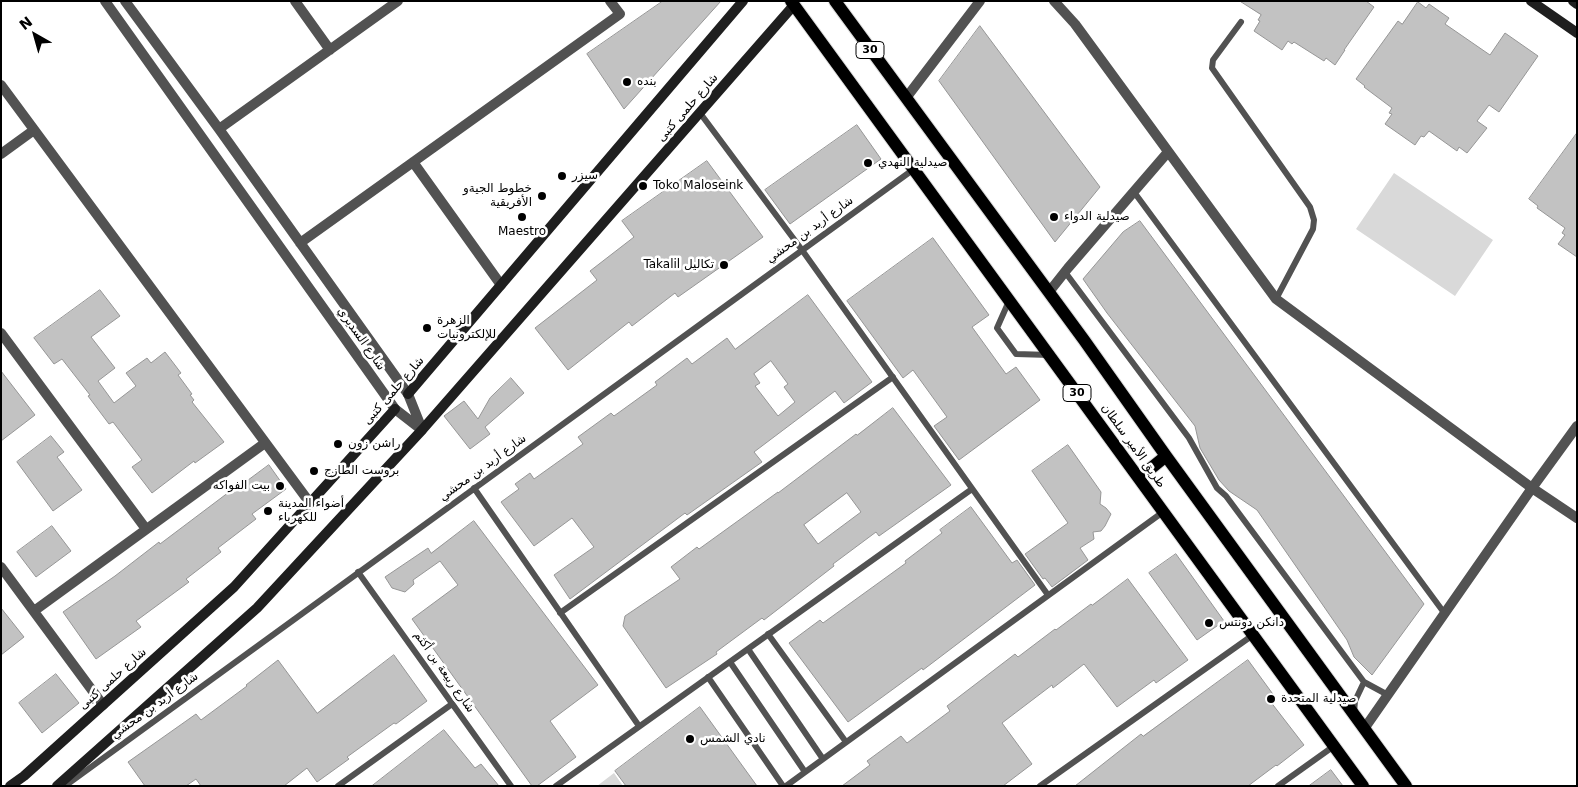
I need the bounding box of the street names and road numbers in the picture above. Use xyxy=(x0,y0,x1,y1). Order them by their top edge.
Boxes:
road number: 30 xyxy=(856,42,884,58)
street label: شارع حلمى كتبى xyxy=(654,71,722,145)
street label: شارع أربد بن محشي xyxy=(764,194,856,266)
street label: شارع السديري xyxy=(334,305,388,373)
street label: شارع حلمى كتبى xyxy=(360,354,428,428)
road number: 30 xyxy=(1063,384,1091,402)
street label: طريق الأمير سلطان xyxy=(1098,401,1168,491)
street label: شارع أربد بن محشي xyxy=(437,432,529,504)
street label: شارع ربيعة بن أكثم xyxy=(411,628,477,716)
street label: شارع حلمى كتبى xyxy=(76,645,150,713)
street label: شارع أربد بن محشي xyxy=(109,670,201,742)

